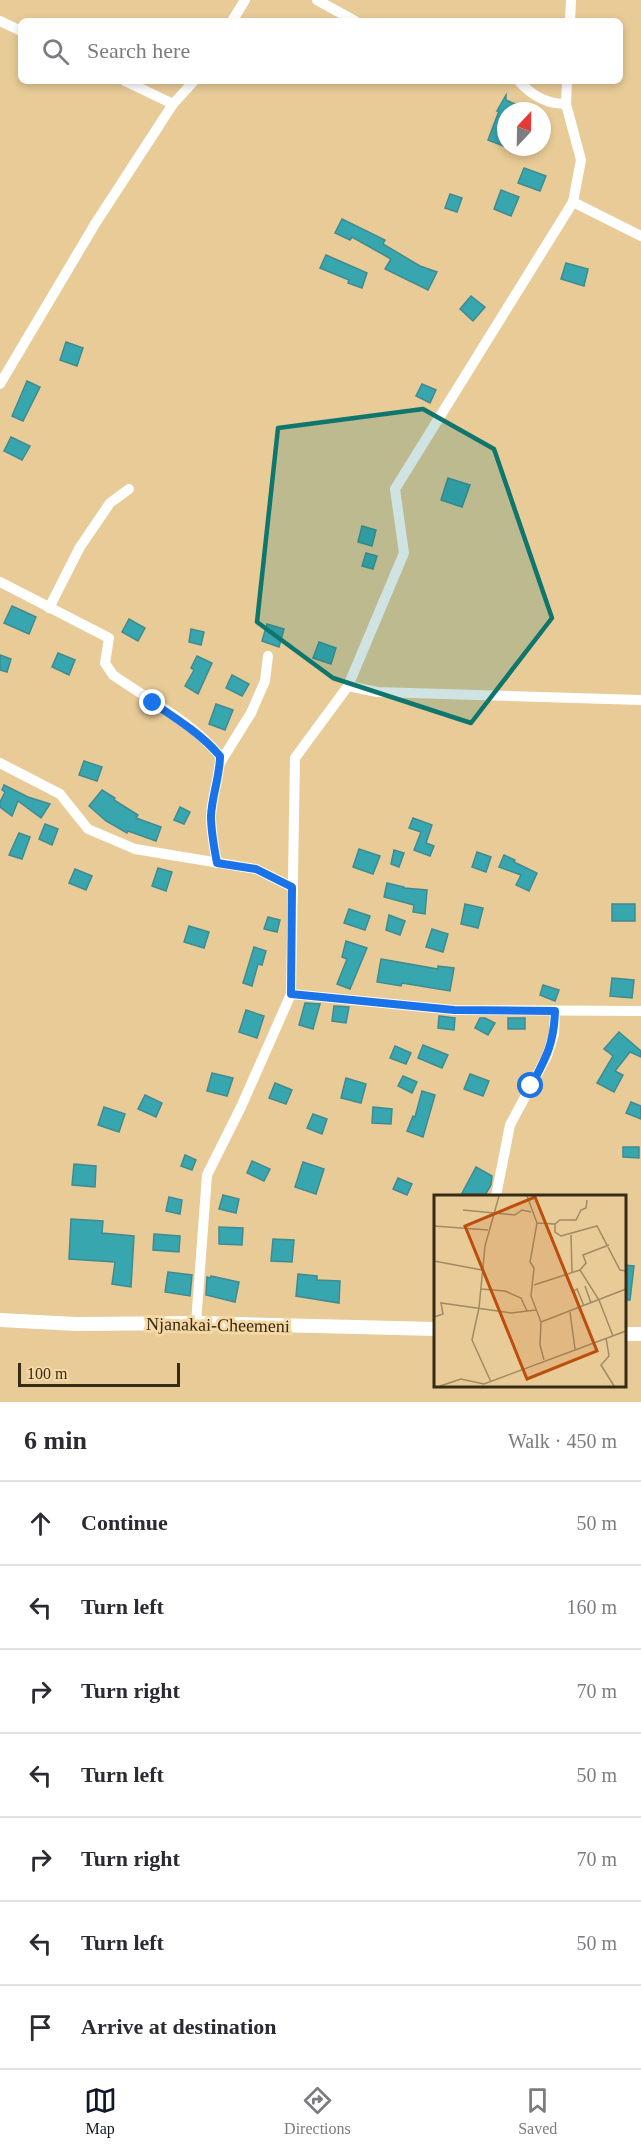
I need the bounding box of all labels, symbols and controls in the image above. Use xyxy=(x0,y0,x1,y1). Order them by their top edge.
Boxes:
search box xyxy=(18,18,623,84)
icon: search xyxy=(39,35,72,68)
text: Search here xyxy=(87,38,190,63)
north arrow xyxy=(497,102,551,156)
route end xyxy=(139,689,165,715)
route start xyxy=(517,1072,543,1098)
inset map xyxy=(434,1195,626,1387)
street label: Njanakai-Cheemeni xyxy=(146,1314,290,1336)
scale bar xyxy=(18,1360,180,1388)
text: 100 m xyxy=(27,1365,67,1382)
text: 6 min xyxy=(24,1426,87,1455)
text: Walk · 450 m xyxy=(508,1430,617,1452)
icon: ahead xyxy=(24,1507,57,1540)
text: Continue xyxy=(81,1510,168,1535)
text: 50 m xyxy=(576,1512,617,1534)
icon: left xyxy=(24,1591,57,1624)
text: Turn left xyxy=(81,1594,164,1619)
text: 160 m xyxy=(566,1596,617,1618)
icon: right xyxy=(24,1675,57,1708)
text: Turn right xyxy=(81,1678,180,1703)
text: 70 m xyxy=(576,1680,617,1702)
icon: left xyxy=(24,1759,57,1792)
text: Turn left xyxy=(81,1762,164,1787)
text: 50 m xyxy=(576,1764,617,1786)
icon: right xyxy=(24,1843,57,1876)
text: Turn right xyxy=(81,1846,180,1871)
text: 70 m xyxy=(576,1848,617,1870)
icon: left xyxy=(24,1927,57,1960)
text: Turn left xyxy=(81,1930,164,1955)
text: 50 m xyxy=(576,1932,617,1954)
icon: arrive xyxy=(24,2011,57,2044)
text: Arrive at destination xyxy=(81,2014,277,2039)
tab: Map xyxy=(84,2084,117,2138)
tab: Directions xyxy=(284,2084,351,2138)
tab: Saved xyxy=(518,2084,557,2138)

